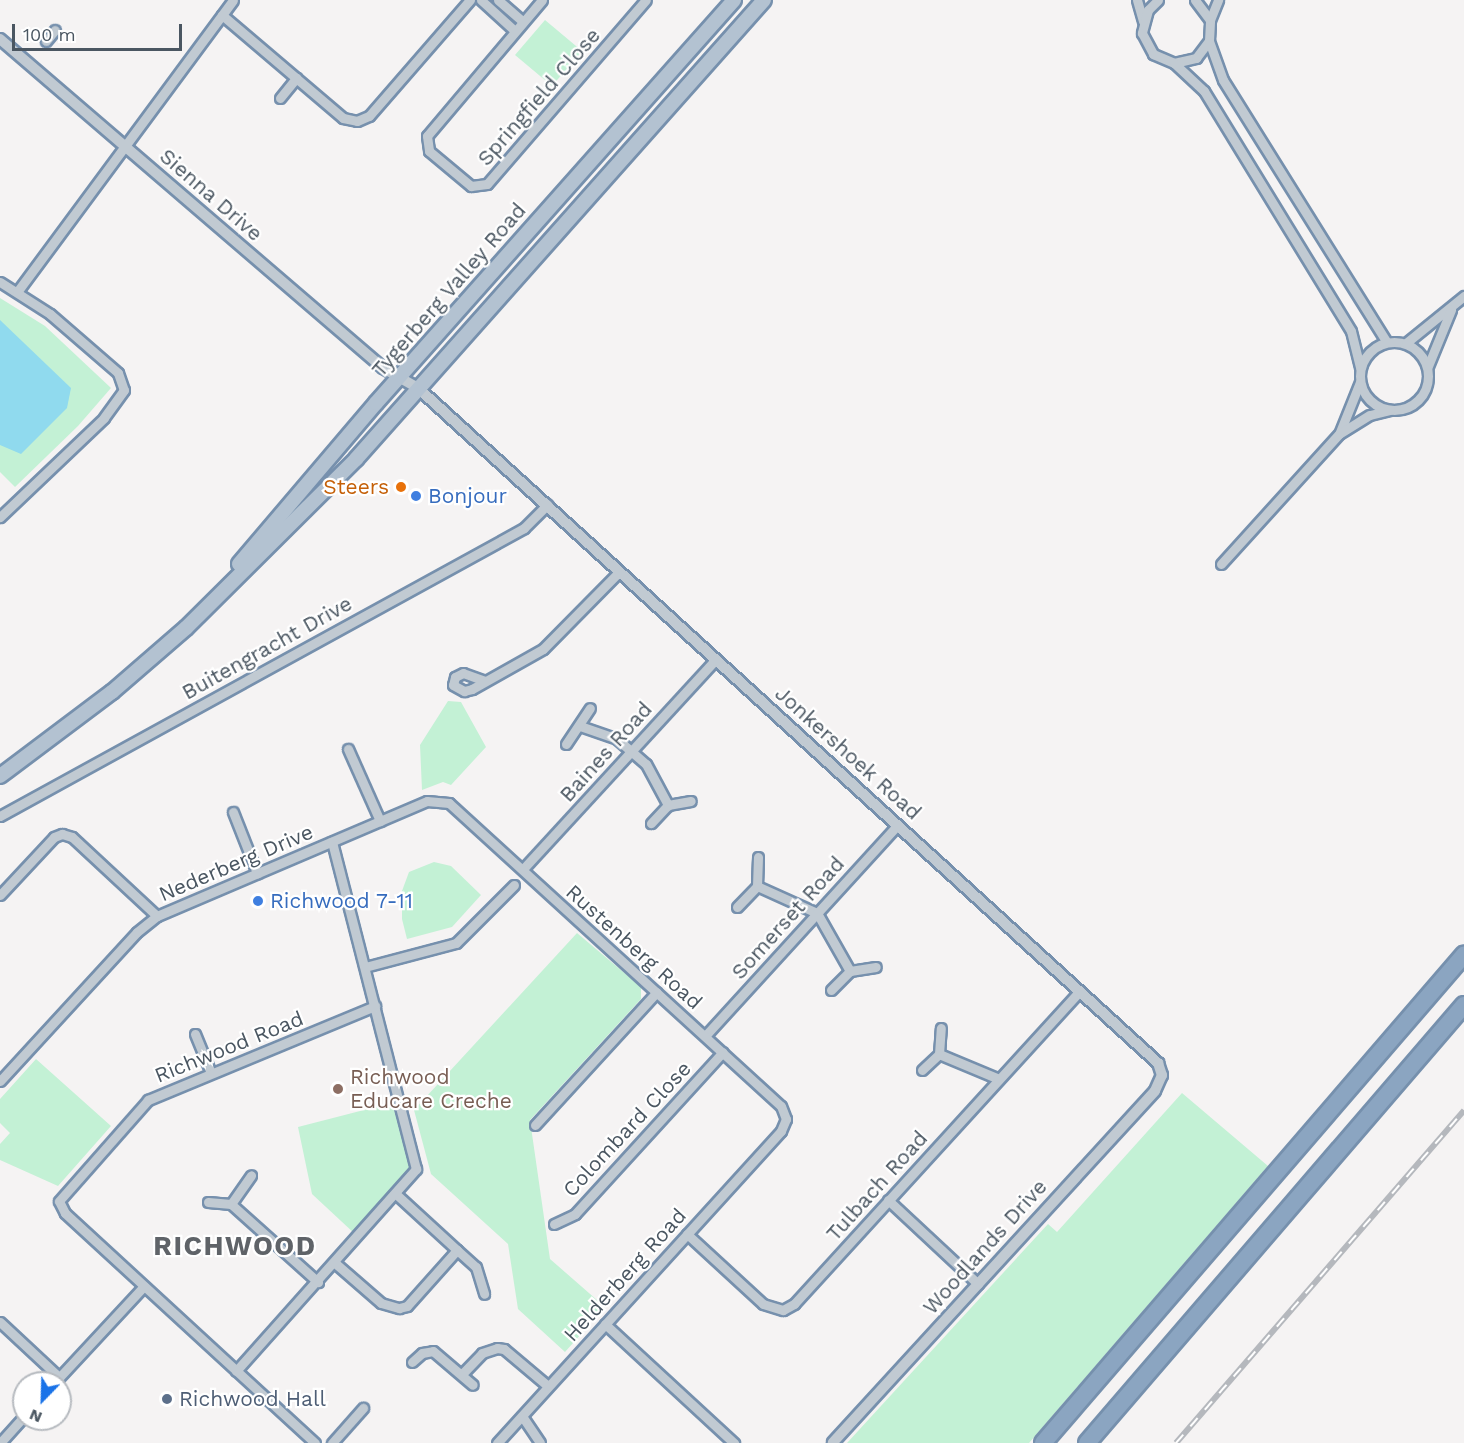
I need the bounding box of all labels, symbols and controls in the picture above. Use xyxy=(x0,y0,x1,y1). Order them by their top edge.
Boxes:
scale bar xyxy=(15,12,184,50)
street label: Springfield Close xyxy=(472,23,606,171)
text: 100 m xyxy=(23,24,76,45)
street label: Sienna Drive xyxy=(154,143,268,247)
street label: Tygerberg Valley Road xyxy=(366,197,532,383)
place label: Steers xyxy=(323,474,389,500)
marker: Steers xyxy=(394,480,408,494)
place label: Bonjour xyxy=(428,483,507,509)
marker: Bonjour xyxy=(409,489,423,503)
street label: Buitengracht Drive xyxy=(178,591,356,705)
street label: Jonkershoek Road xyxy=(770,681,926,825)
street label: Baines Road xyxy=(555,697,657,807)
street label: Nederberg Drive xyxy=(155,819,317,907)
street label: Somerset Road xyxy=(726,851,850,985)
street label: Rustenberg Road xyxy=(561,879,707,1015)
place label: Richwood 7-11 xyxy=(270,888,414,914)
marker: Richwood 7-11 xyxy=(251,894,265,908)
street label: Richwood Road xyxy=(151,1006,307,1088)
street label: Colombard Close xyxy=(558,1056,696,1202)
place label: Richwood Educare Creche xyxy=(350,1064,512,1114)
marker: Richwood Educare Creche xyxy=(331,1082,345,1096)
street label: Tulbach Road xyxy=(821,1126,933,1246)
street label: Woodlands Drive xyxy=(918,1174,1052,1320)
street label: Helderberg Road xyxy=(559,1203,691,1347)
district label: RICHWOOD xyxy=(153,1231,317,1263)
north arrow xyxy=(12,1371,72,1431)
place label: Richwood Hall xyxy=(179,1386,326,1412)
marker: Richwood Hall xyxy=(160,1392,174,1406)
text: N xyxy=(26,1405,45,1427)

